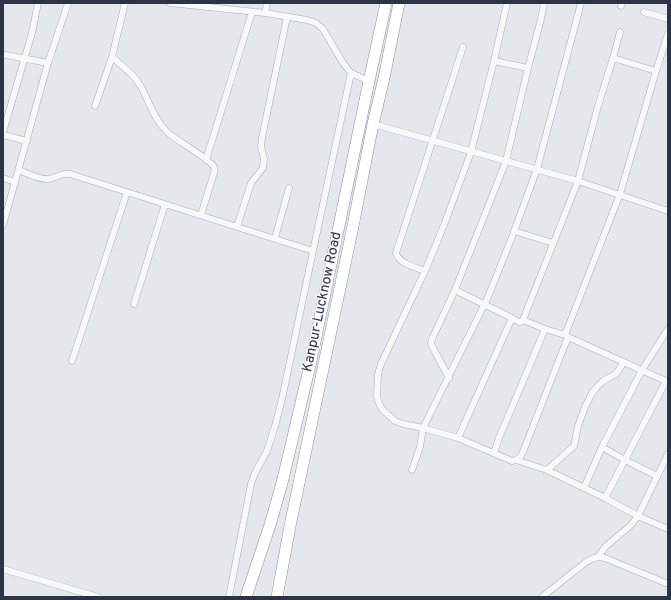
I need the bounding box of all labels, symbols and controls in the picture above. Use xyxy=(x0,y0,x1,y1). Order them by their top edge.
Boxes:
street label: Kanpur-Lucknow Road xyxy=(300,230,346,374)

